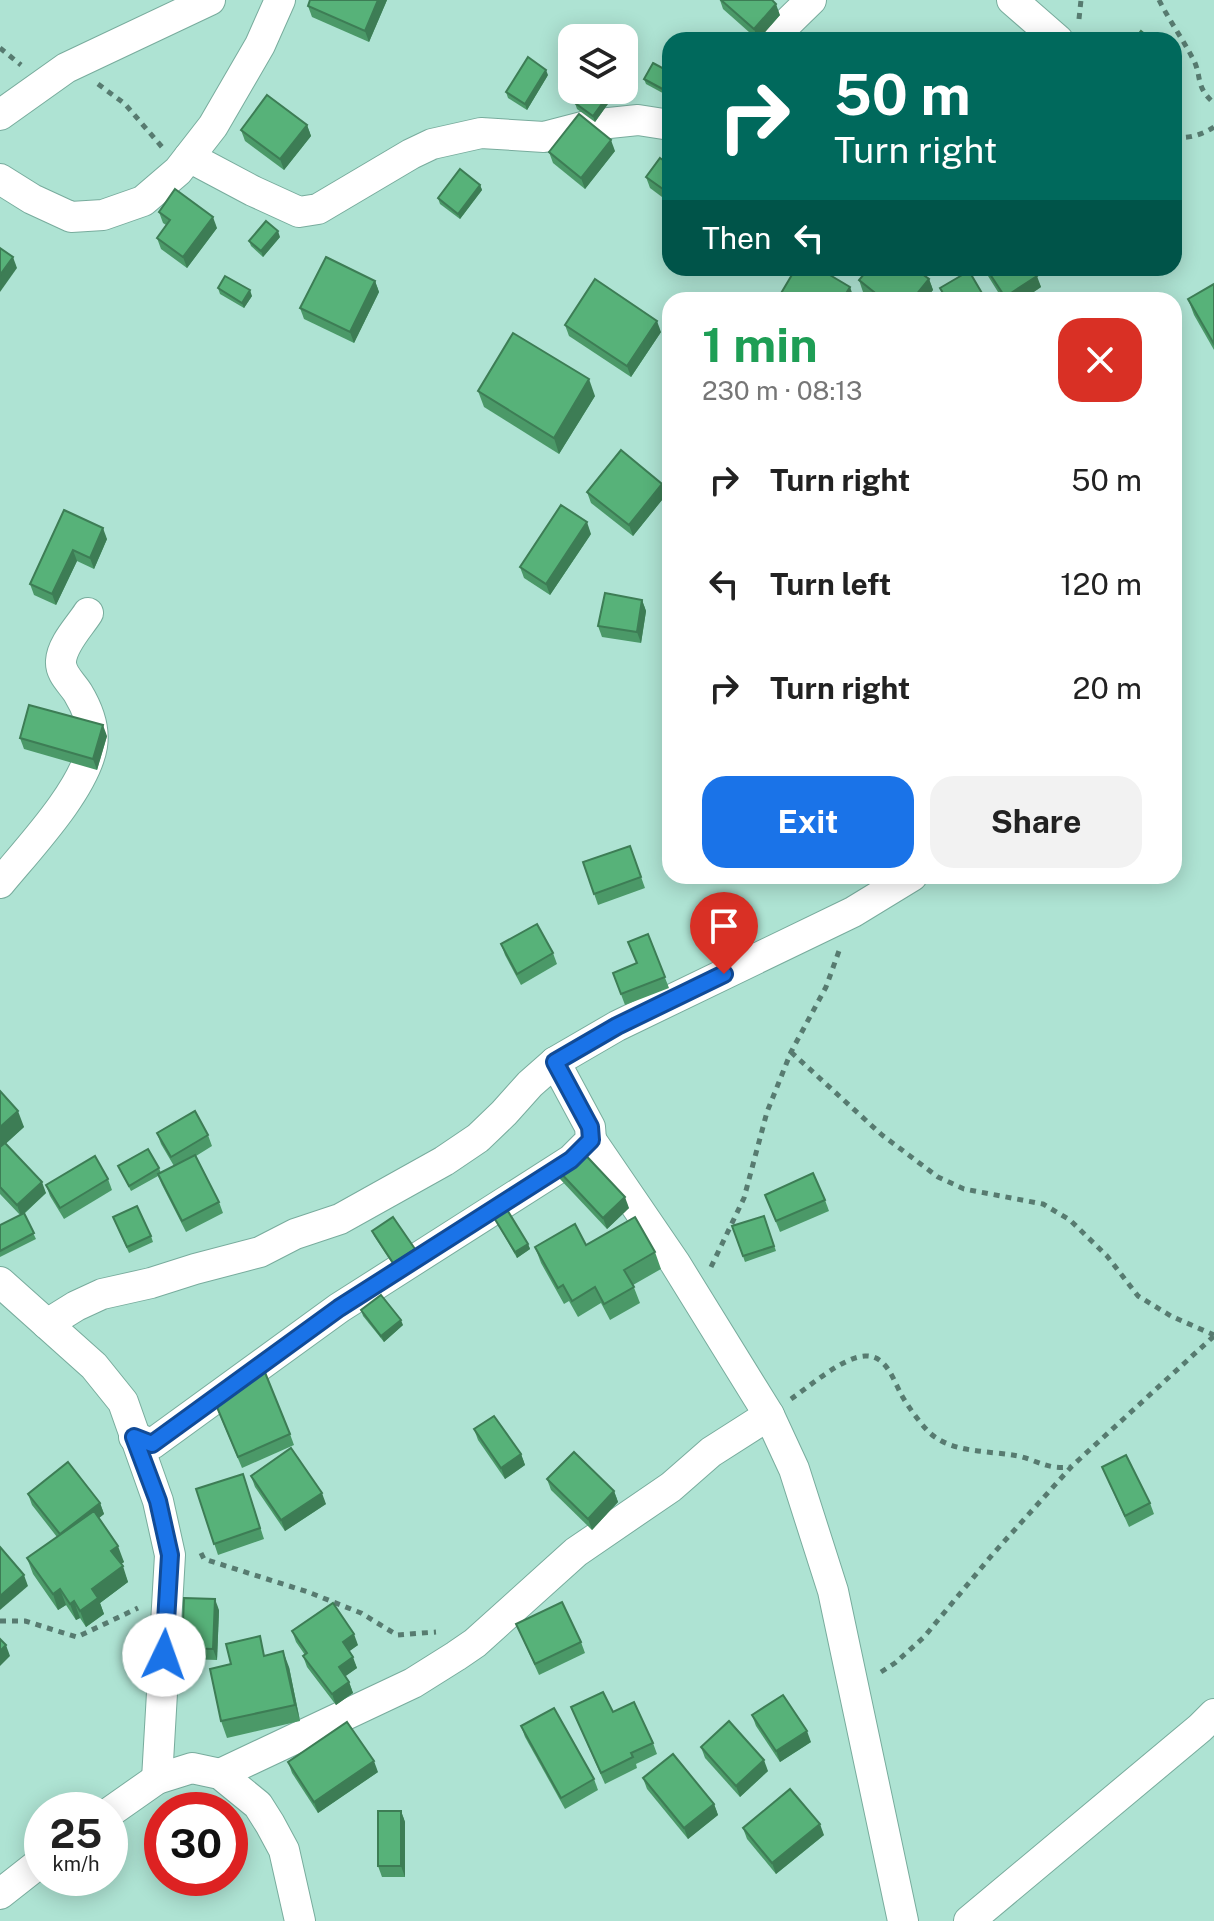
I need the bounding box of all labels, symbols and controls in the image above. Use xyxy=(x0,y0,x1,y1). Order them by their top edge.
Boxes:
map controls xyxy=(558,24,638,104)
button: layers xyxy=(558,24,638,104)
text: 50 m xyxy=(834,62,971,128)
icon: right xyxy=(702,64,806,168)
text: Turn right xyxy=(834,129,997,171)
icon: left xyxy=(787,216,831,260)
text: Then xyxy=(702,220,771,256)
text: 1 min xyxy=(702,316,818,373)
button: close xyxy=(1058,318,1142,402)
text: 230 m · 08:13 xyxy=(702,375,862,406)
icon: right xyxy=(702,458,746,502)
text: Turn right xyxy=(770,462,910,498)
text: 50 m xyxy=(1071,462,1142,498)
icon: left xyxy=(702,562,746,606)
text: Turn left xyxy=(770,566,891,602)
text: 120 m xyxy=(1060,566,1142,602)
icon: right xyxy=(702,666,746,710)
text: Turn right xyxy=(770,670,910,706)
text: 20 m xyxy=(1073,670,1142,706)
button: Exit xyxy=(702,776,914,868)
button: Share xyxy=(930,776,1142,868)
pin xyxy=(690,892,758,974)
icon: arrive xyxy=(702,904,746,948)
position arrow xyxy=(122,1613,206,1697)
speed limit sign: 30 xyxy=(144,1792,248,1896)
text: 25 xyxy=(50,1810,102,1857)
text: km/h xyxy=(52,1852,100,1876)

